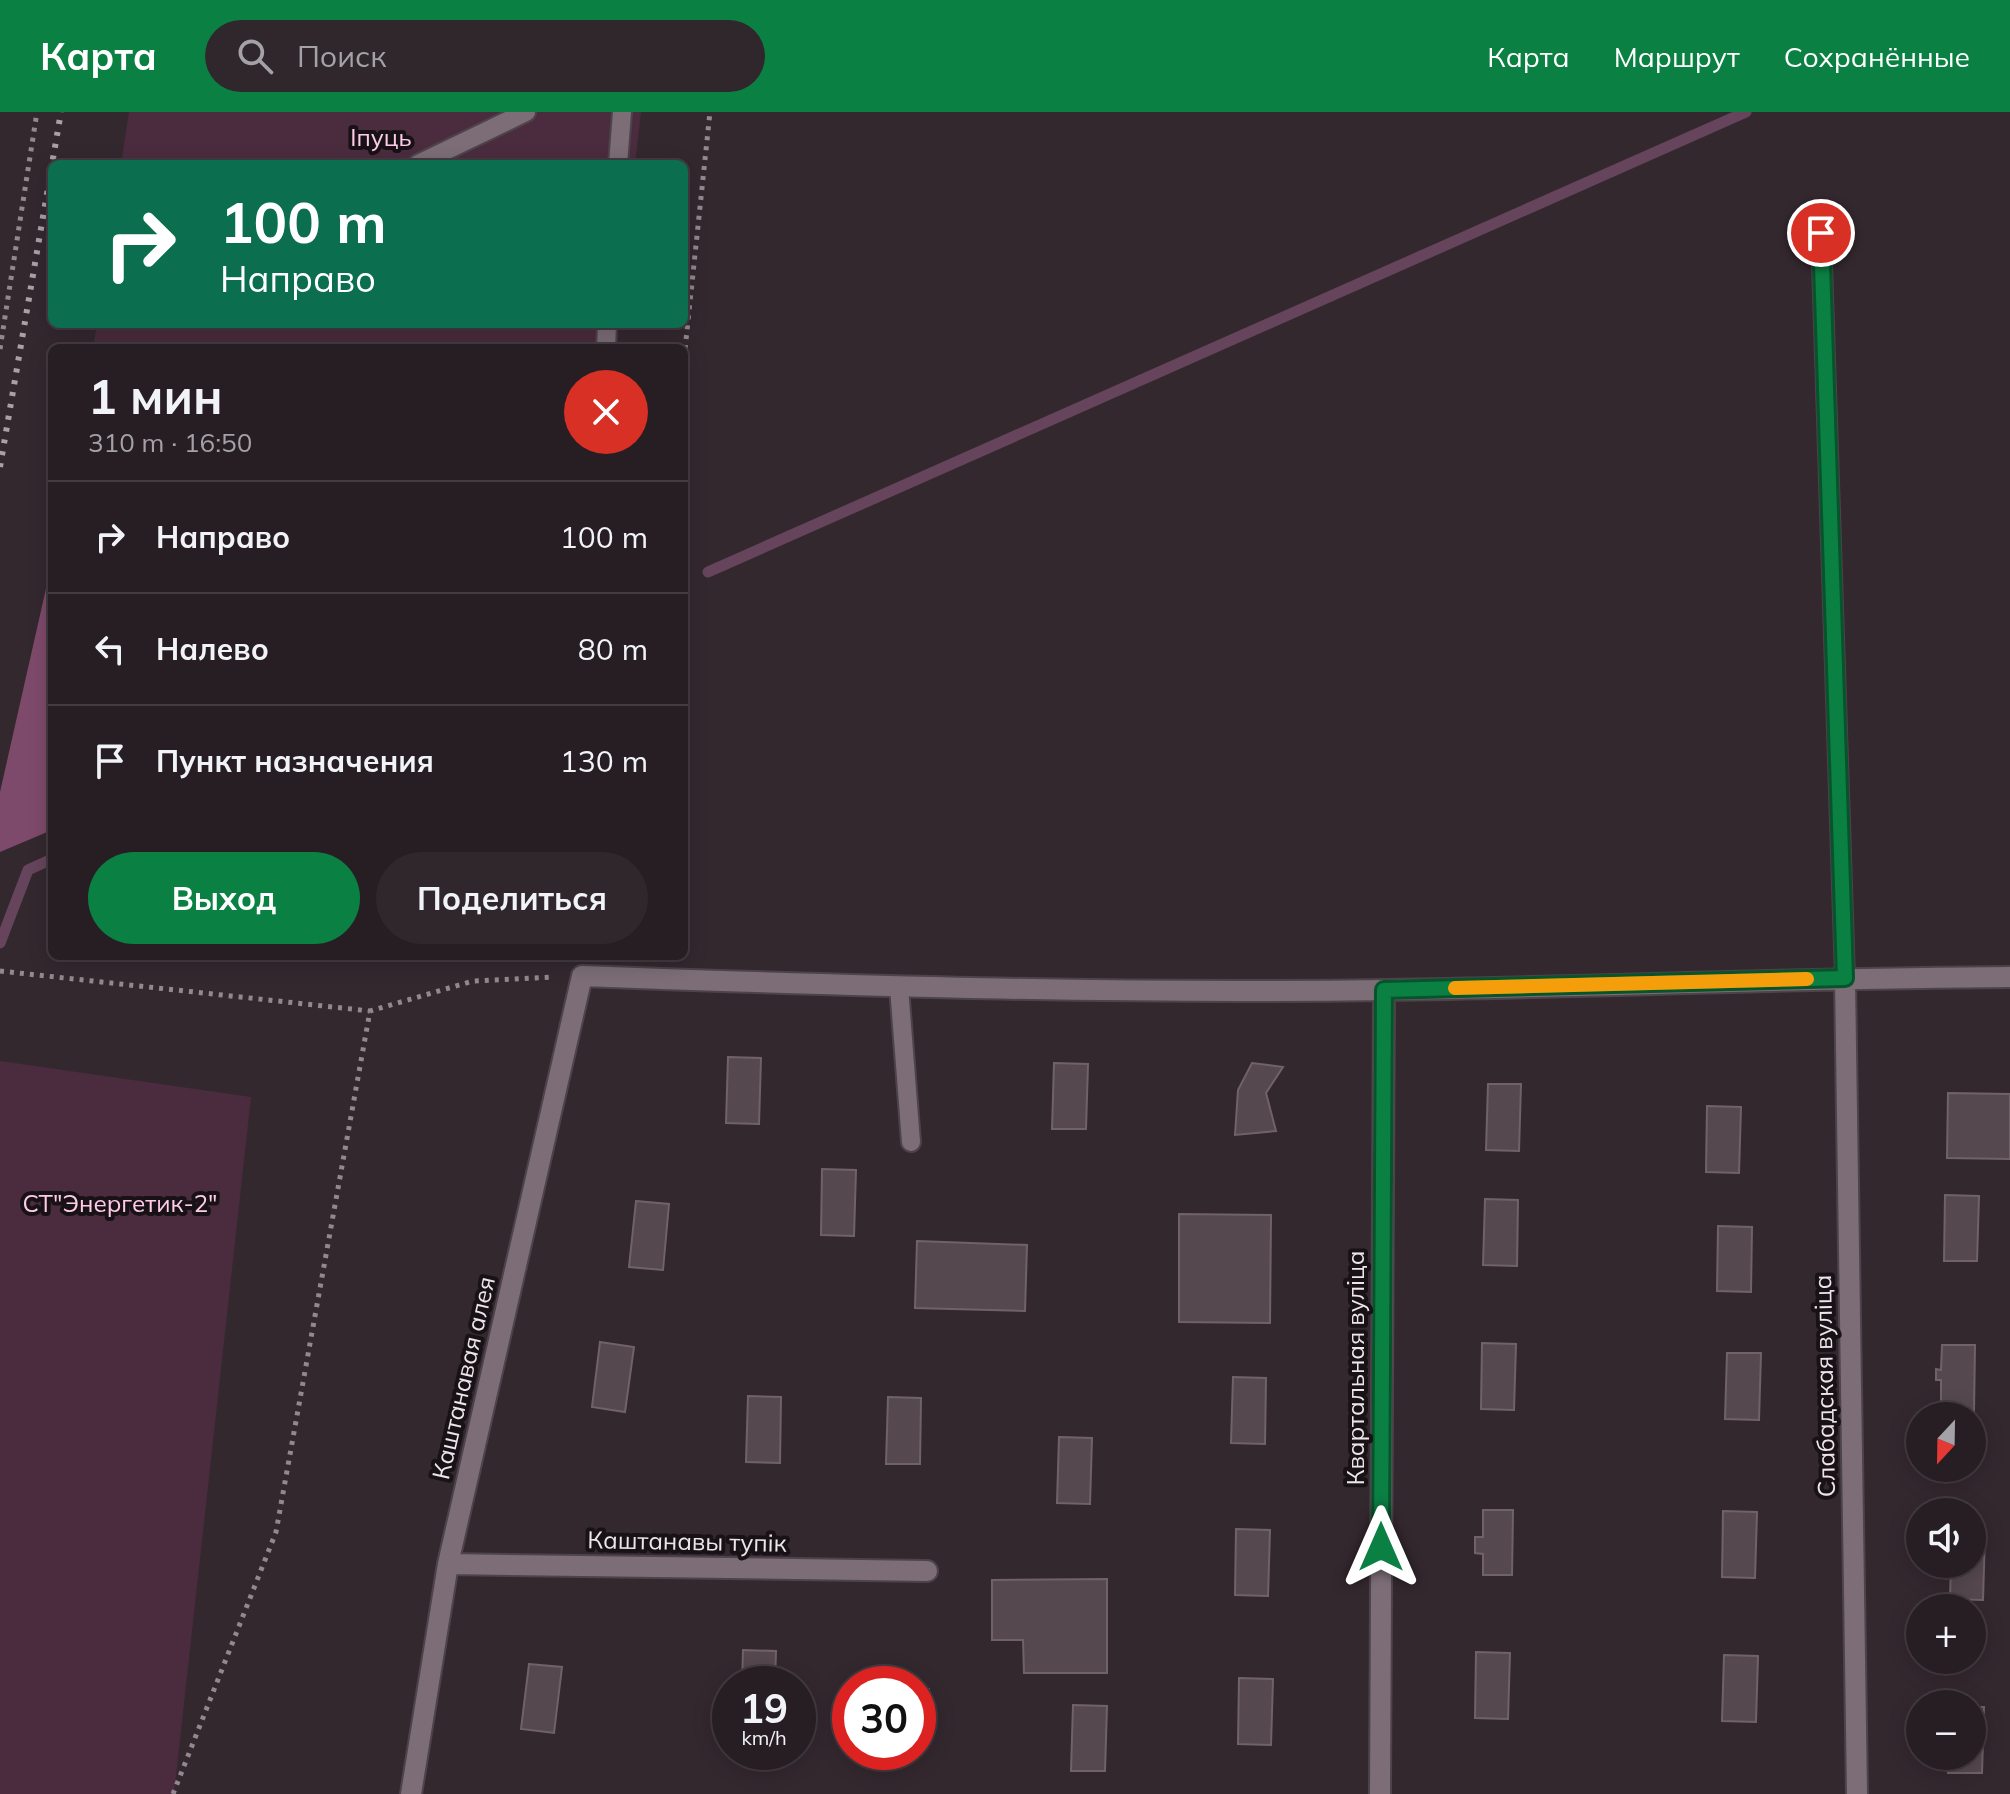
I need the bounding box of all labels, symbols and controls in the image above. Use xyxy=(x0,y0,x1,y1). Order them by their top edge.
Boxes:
search box xyxy=(205,20,765,92)
text: Карта xyxy=(40,32,157,80)
icon: search xyxy=(233,34,277,78)
text: Поиск xyxy=(297,37,386,75)
text: Карта xyxy=(1487,39,1570,74)
text: Маршрут xyxy=(1614,39,1740,74)
text: Сохранённые xyxy=(1784,39,1970,74)
park label: Іпуць xyxy=(350,122,412,152)
text: 100 m xyxy=(220,187,387,257)
icon: right xyxy=(88,192,192,296)
pin xyxy=(1787,199,1855,267)
icon: arrive xyxy=(1799,211,1843,255)
text: Направо xyxy=(220,256,376,301)
text: 1 мин xyxy=(88,366,223,426)
button: close xyxy=(564,370,648,454)
text: 310 m · 16:50 xyxy=(88,426,252,459)
icon: right xyxy=(88,515,132,559)
text: Направо xyxy=(156,518,290,556)
text: 100 m xyxy=(560,518,648,556)
icon: left xyxy=(88,627,132,671)
text: Налево xyxy=(156,630,269,668)
text: 80 m xyxy=(578,630,648,668)
icon: arrive xyxy=(88,739,132,783)
text: Пункт назначения xyxy=(156,742,434,780)
text: 130 m xyxy=(560,742,648,780)
button: Выход xyxy=(88,852,360,944)
button: Поделиться xyxy=(376,852,648,944)
park label: СТ"Энергетик-2" xyxy=(22,1188,218,1218)
street label: Квартальная вуліца xyxy=(1340,1251,1370,1485)
street label: Каштанавая алея xyxy=(425,1273,501,1482)
street label: Слабадская вуліца xyxy=(1807,1275,1841,1497)
north arrow xyxy=(1906,1402,1986,1482)
map controls xyxy=(1906,1402,1986,1770)
button: sound xyxy=(1906,1498,1986,1578)
position arrow xyxy=(1339,1505,1423,1589)
street label: Каштанавы тупік xyxy=(587,1524,787,1558)
button: + xyxy=(1906,1594,1986,1674)
speed limit sign: 30 xyxy=(832,1666,936,1770)
text: 19 xyxy=(740,1683,788,1733)
button: − xyxy=(1906,1690,1986,1770)
text: km/h xyxy=(741,1725,787,1750)

